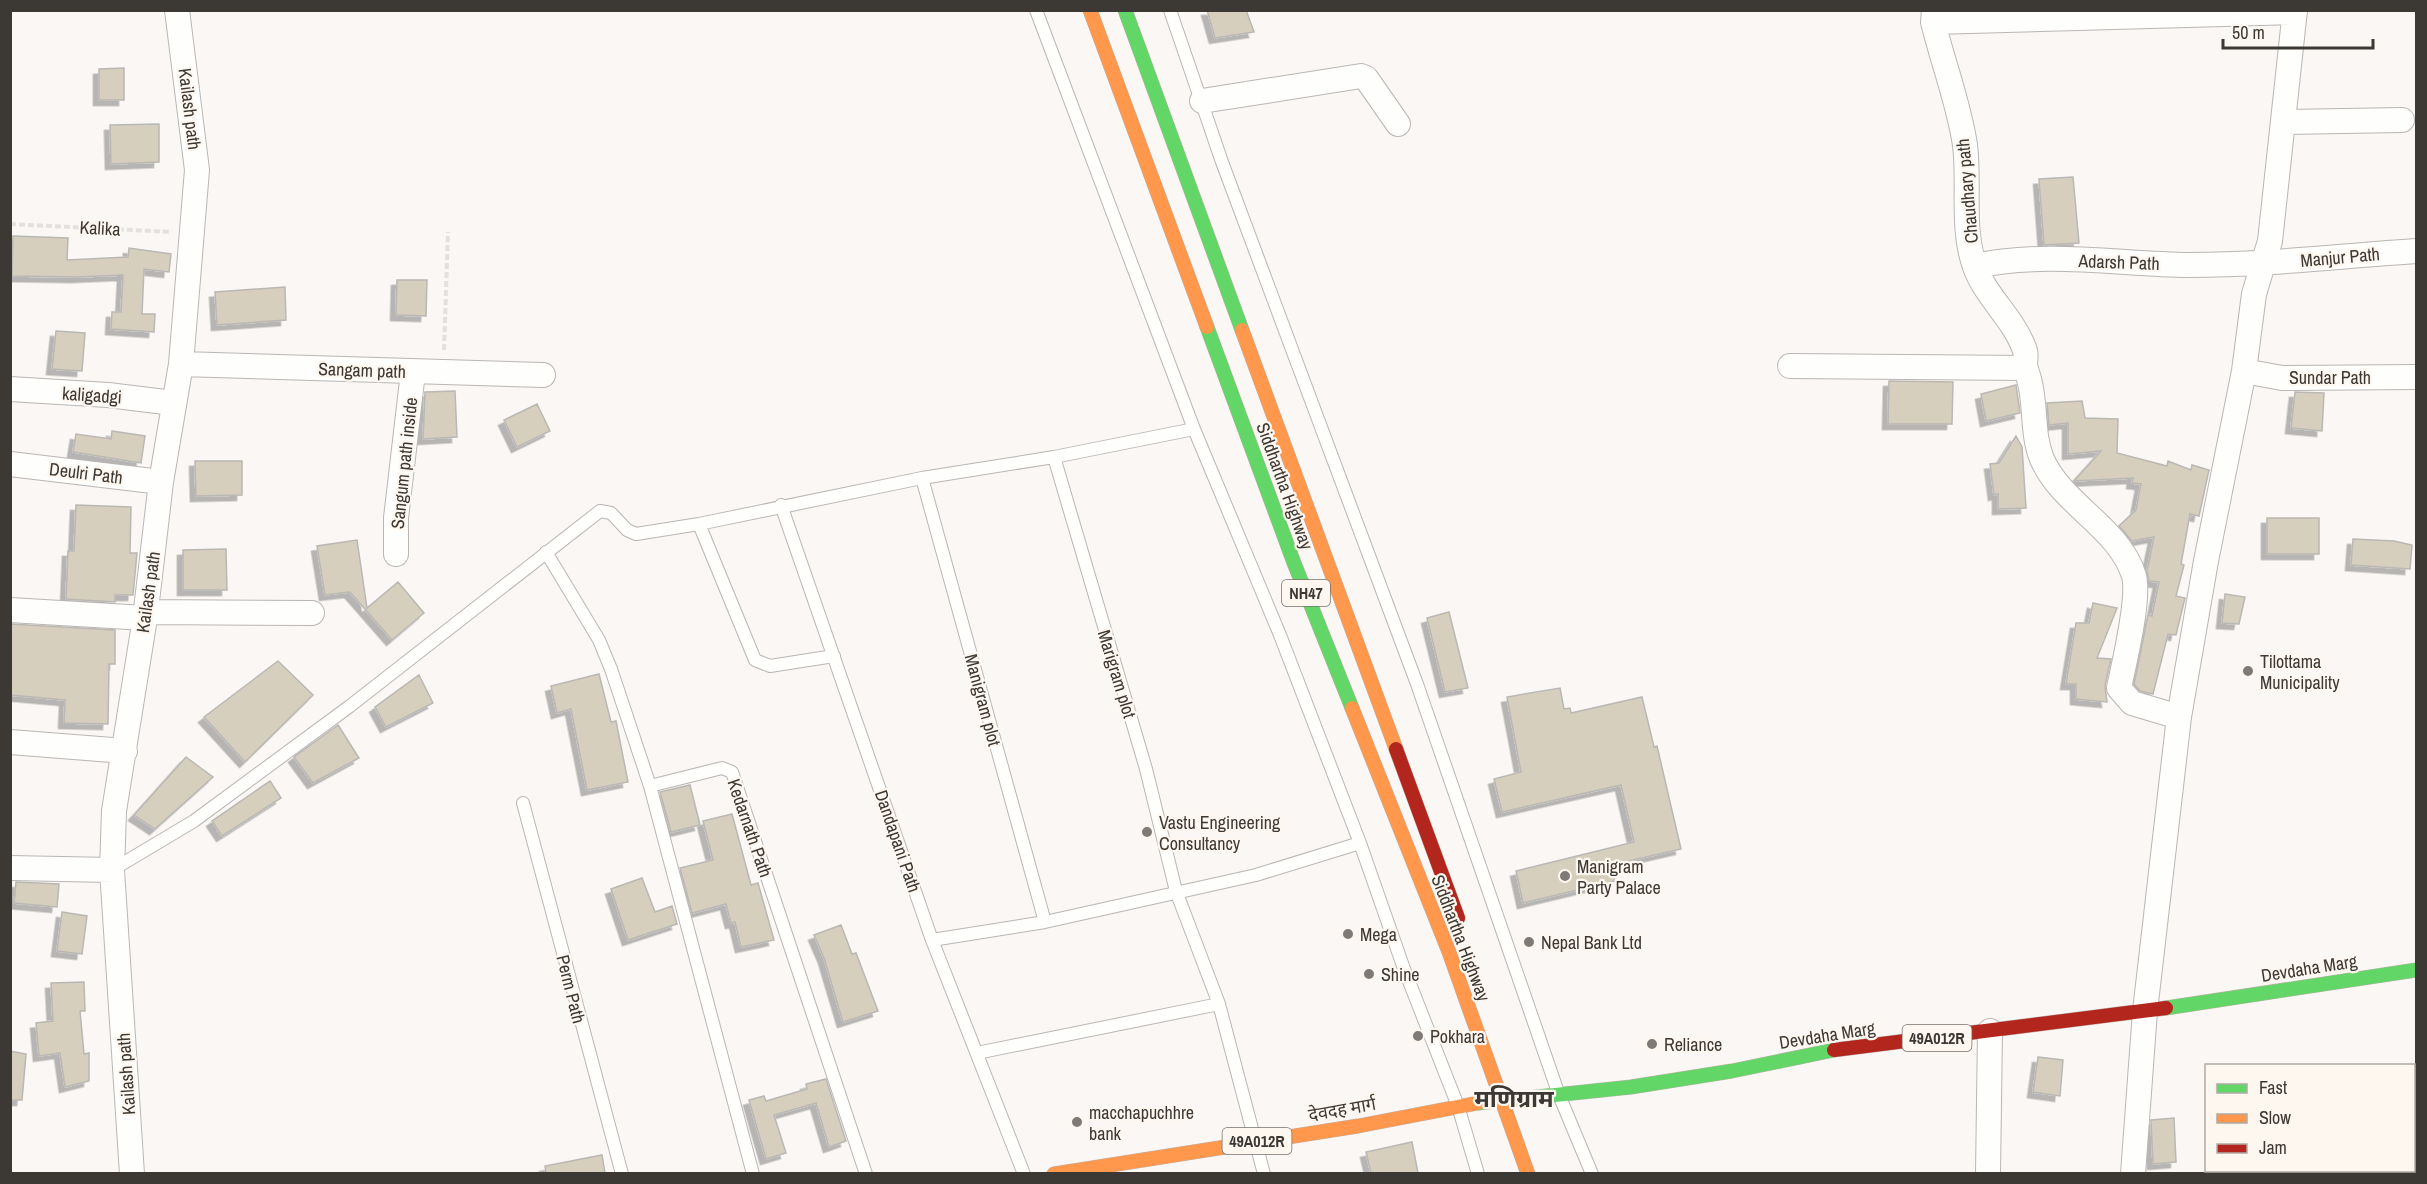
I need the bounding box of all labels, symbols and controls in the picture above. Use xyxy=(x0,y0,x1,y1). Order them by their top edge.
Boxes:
scale bar xyxy=(2223,12,2373,50)
text: 50 m xyxy=(2232,20,2265,45)
street label: Kailash path xyxy=(173,67,207,151)
street label: Chaudhary path xyxy=(1950,138,1984,244)
street label: Kalika xyxy=(79,214,121,242)
street label: Manjur Path xyxy=(2299,241,2381,273)
street label: Adarsh Path xyxy=(2077,248,2160,276)
street label: Sangam path xyxy=(318,356,406,384)
street label: Sundar Path xyxy=(2289,365,2371,390)
street label: kaligadgi xyxy=(61,380,123,410)
street label: Sangum path inside xyxy=(385,396,423,530)
street label: Siddhartha Highway xyxy=(1250,419,1320,554)
street label: Deulri Path xyxy=(48,456,124,490)
street label: Kailash path xyxy=(130,550,166,634)
road number: NH47 xyxy=(1282,580,1330,606)
street label: Marigram plot xyxy=(1092,627,1142,721)
place label: Tilottama Municipality xyxy=(2260,649,2340,695)
street label: Manigram plot xyxy=(959,651,1007,749)
marker: Tilottama Municipality xyxy=(2241,664,2255,678)
street label: Kedarnath Path xyxy=(721,775,779,881)
street label: Dandapani Path xyxy=(869,786,927,896)
place label: Vastu Engineering Consultancy xyxy=(1159,810,1281,856)
marker: Vastu Engineering Consultancy xyxy=(1140,825,1154,839)
place label: Manigram Party Palace xyxy=(1577,854,1661,900)
marker: Manigram Party Palace xyxy=(1558,869,1572,883)
street label: Siddhartha Highway xyxy=(1425,871,1497,1005)
place label: Mega xyxy=(1360,922,1397,947)
marker: Mega xyxy=(1341,927,1355,941)
place label: Nepal Bank Ltd xyxy=(1541,930,1642,955)
marker: Nepal Bank Ltd xyxy=(1522,935,1536,949)
street label: Devdaha Marg xyxy=(2259,948,2360,988)
street label: Perm Path xyxy=(550,952,592,1026)
place label: Shine xyxy=(1381,962,1420,987)
marker: Shine xyxy=(1362,967,1376,981)
street label: Devdaha Marg xyxy=(1777,1015,1878,1055)
place label: Pokhara xyxy=(1430,1024,1485,1049)
road number: 49A012R xyxy=(1902,1025,1972,1051)
marker: Pokhara xyxy=(1411,1029,1425,1043)
street label: Kailash path xyxy=(111,1032,141,1116)
place label: Reliance xyxy=(1664,1032,1722,1057)
marker: Reliance xyxy=(1645,1037,1659,1051)
legend xyxy=(2205,1064,2415,1172)
text: Fast xyxy=(2259,1075,2287,1100)
district label: मणिग्राम xyxy=(1474,1082,1554,1114)
street label: देवदह मार्ग xyxy=(1306,1091,1379,1127)
place label: macchapuchhre bank xyxy=(1089,1100,1194,1146)
text: Slow xyxy=(2259,1105,2291,1130)
marker: macchapuchhre bank xyxy=(1070,1115,1084,1129)
road number: 49A012R xyxy=(1222,1128,1292,1154)
text: Jam xyxy=(2259,1135,2287,1160)

